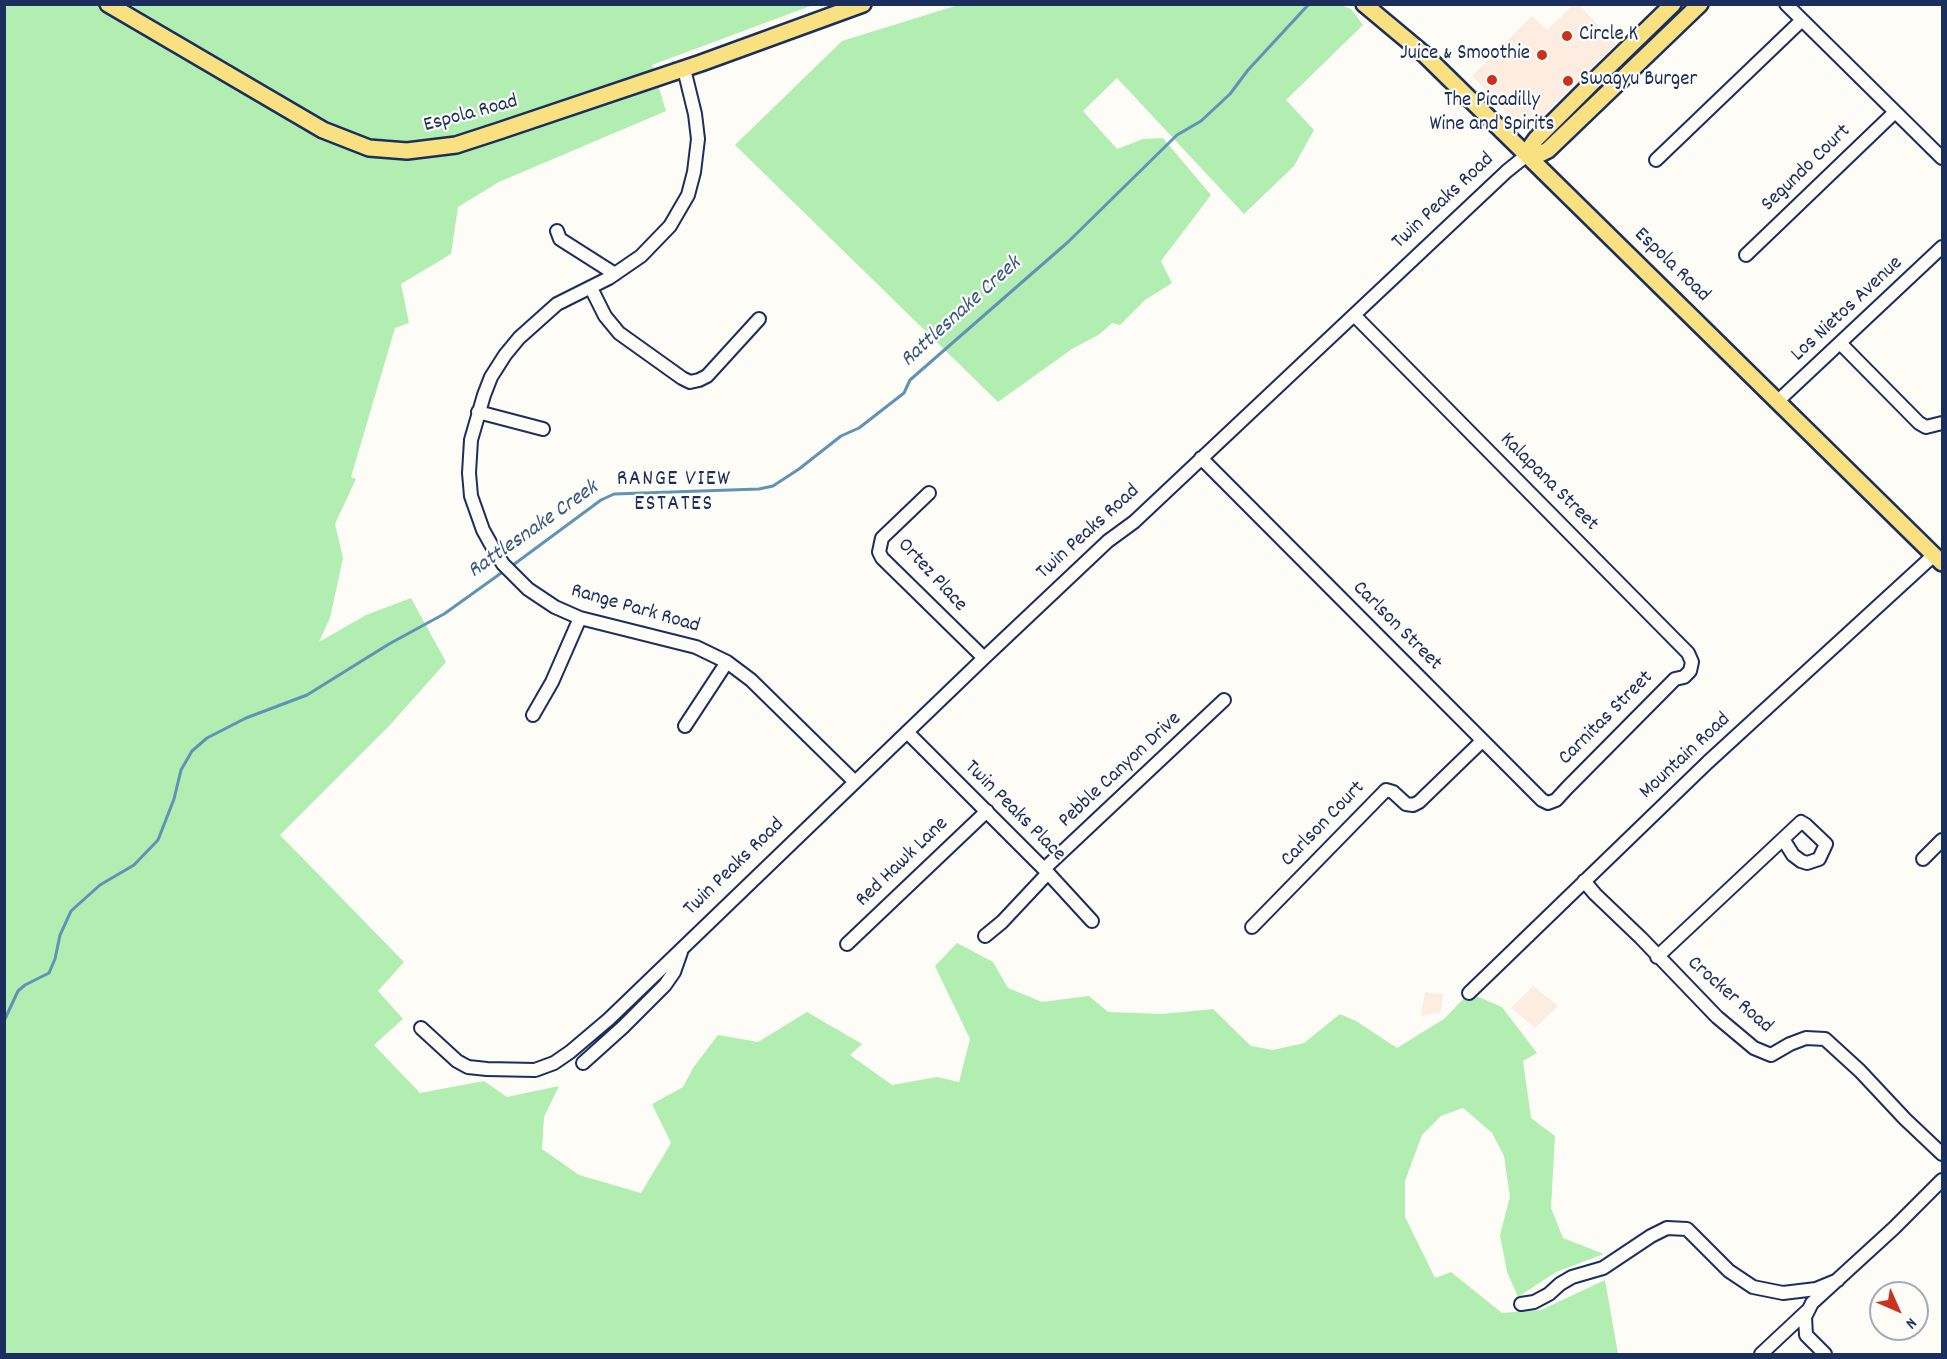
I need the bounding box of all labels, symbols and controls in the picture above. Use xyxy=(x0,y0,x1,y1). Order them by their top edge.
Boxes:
place label: Circle K xyxy=(1579,23,1638,49)
marker: Circle K xyxy=(1560,29,1574,43)
place label: Juice & Smoothie xyxy=(1400,42,1530,68)
marker: Juice & Smoothie xyxy=(1535,48,1549,62)
place label: Swagyu Burger xyxy=(1580,68,1697,94)
marker: The Picadilly Wine and Spirits xyxy=(1485,73,1499,87)
marker: Swagyu Burger xyxy=(1561,74,1575,88)
place label: The Picadilly Wine and Spirits xyxy=(1430,89,1554,139)
street label: Espola Road xyxy=(421,90,521,140)
street label: Segundo Court xyxy=(1757,120,1857,218)
street label: Twin Peaks Road xyxy=(1388,148,1500,256)
street label: Espola Road xyxy=(1628,223,1714,309)
water label: Rattlesnake Creek xyxy=(896,252,1028,374)
street label: Los Nietos Avenue xyxy=(1787,252,1909,368)
street label: Kalapana Street xyxy=(1493,428,1603,538)
district label: RANGE VIEW ESTATES xyxy=(617,468,731,520)
water label: Rattlesnake Creek xyxy=(464,476,604,586)
street label: Twin Peaks Road xyxy=(1032,480,1146,586)
street label: Ortez Place xyxy=(891,534,971,618)
street label: Carlson Street xyxy=(1346,577,1446,677)
street label: Range Park Road xyxy=(568,580,702,640)
street label: Carnitas Street xyxy=(1554,666,1660,772)
street label: Pebble Canyon Drive xyxy=(1054,708,1188,834)
street label: Mountain Road xyxy=(1635,708,1737,806)
street label: Twin Peaks Place xyxy=(958,756,1070,868)
street label: Carlson Court xyxy=(1277,777,1371,873)
street label: Red Hawk Lane xyxy=(851,813,955,913)
street label: Twin Peaks Road xyxy=(679,814,791,922)
street label: Crocker Road xyxy=(1681,952,1777,1040)
north arrow xyxy=(1869,1281,1929,1341)
text: N xyxy=(1900,1312,1922,1334)

